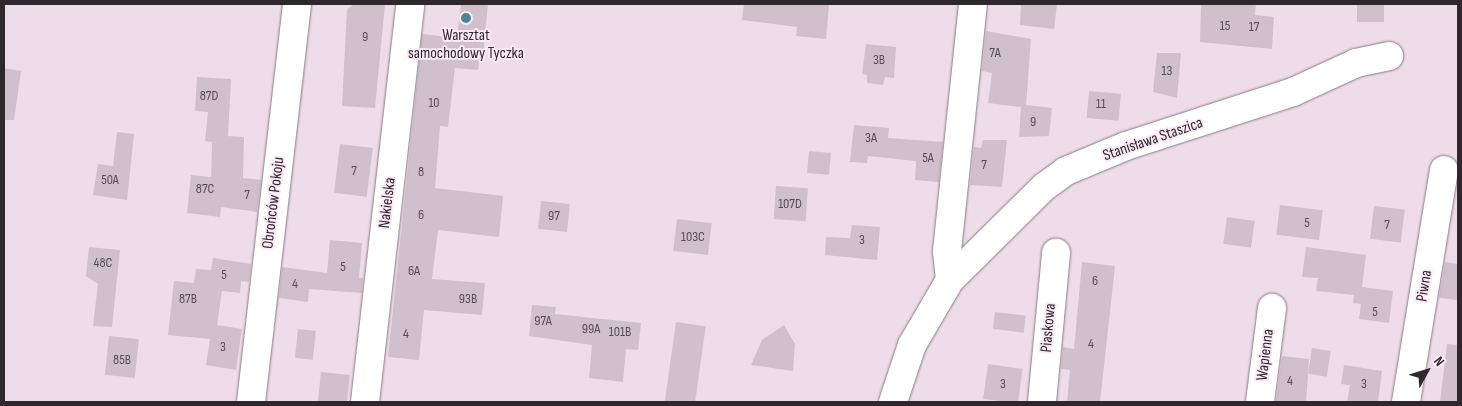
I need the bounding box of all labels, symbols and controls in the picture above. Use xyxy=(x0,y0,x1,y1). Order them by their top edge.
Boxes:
marker: Warsztat samochodowy Tyczka xyxy=(460,12,472,24)
house number: 15 xyxy=(1220,18,1230,34)
house number: 17 xyxy=(1249,19,1259,35)
place label: Warsztat samochodowy Tyczka xyxy=(408,26,524,64)
house number: 9 xyxy=(362,29,368,45)
house number: 7A xyxy=(989,45,1001,61)
house number: 3B xyxy=(873,52,885,68)
house number: 13 xyxy=(1162,63,1172,79)
house number: 87D xyxy=(200,88,218,104)
house number: 10 xyxy=(428,95,440,111)
house number: 11 xyxy=(1096,96,1106,112)
house number: 9 xyxy=(1030,114,1036,130)
street label: Stanisława Staszica xyxy=(1101,114,1205,166)
house number: 3A xyxy=(865,130,877,146)
house number: 5A xyxy=(922,150,934,166)
street label: Obrońców Pokoju xyxy=(259,156,289,250)
house number: 7 xyxy=(981,157,987,173)
house number: 7 xyxy=(351,163,357,179)
house number: 8 xyxy=(418,164,424,180)
house number: 50A xyxy=(101,172,119,188)
street label: Nakielska xyxy=(375,177,401,229)
house number: 87C xyxy=(196,181,214,197)
house number: 7 xyxy=(244,187,250,203)
house number: 107D xyxy=(778,196,802,212)
house number: 6 xyxy=(418,207,424,223)
house number: 97 xyxy=(548,208,560,224)
house number: 5 xyxy=(1304,215,1310,231)
house number: 7 xyxy=(1384,217,1390,233)
house number: 103C xyxy=(681,229,705,245)
house number: 3 xyxy=(859,232,865,248)
house number: 48C xyxy=(94,255,112,271)
house number: 5 xyxy=(340,259,346,275)
house number: 6A xyxy=(408,263,420,279)
house number: 5 xyxy=(221,267,227,283)
street label: Piwna xyxy=(1413,269,1437,303)
house number: 6 xyxy=(1092,273,1098,289)
house number: 4 xyxy=(292,276,298,292)
house number: 87B xyxy=(179,291,197,307)
house number: 93B xyxy=(459,291,477,307)
street label: Piaskowa xyxy=(1037,303,1061,353)
house number: 5 xyxy=(1372,304,1378,320)
house number: 97A xyxy=(534,313,552,329)
house number: 99A xyxy=(582,321,600,337)
house number: 101B xyxy=(609,324,631,340)
house number: 4 xyxy=(403,326,409,342)
street label: Wapienna xyxy=(1253,328,1279,382)
house number: 4 xyxy=(1088,336,1094,352)
house number: 3 xyxy=(220,339,226,355)
north arrow xyxy=(1402,346,1452,396)
house number: 85B xyxy=(113,352,131,368)
text: N xyxy=(1430,353,1448,369)
house number: 4 xyxy=(1287,373,1293,389)
house number: 3 xyxy=(1000,376,1006,392)
house number: 3 xyxy=(1361,376,1367,392)

